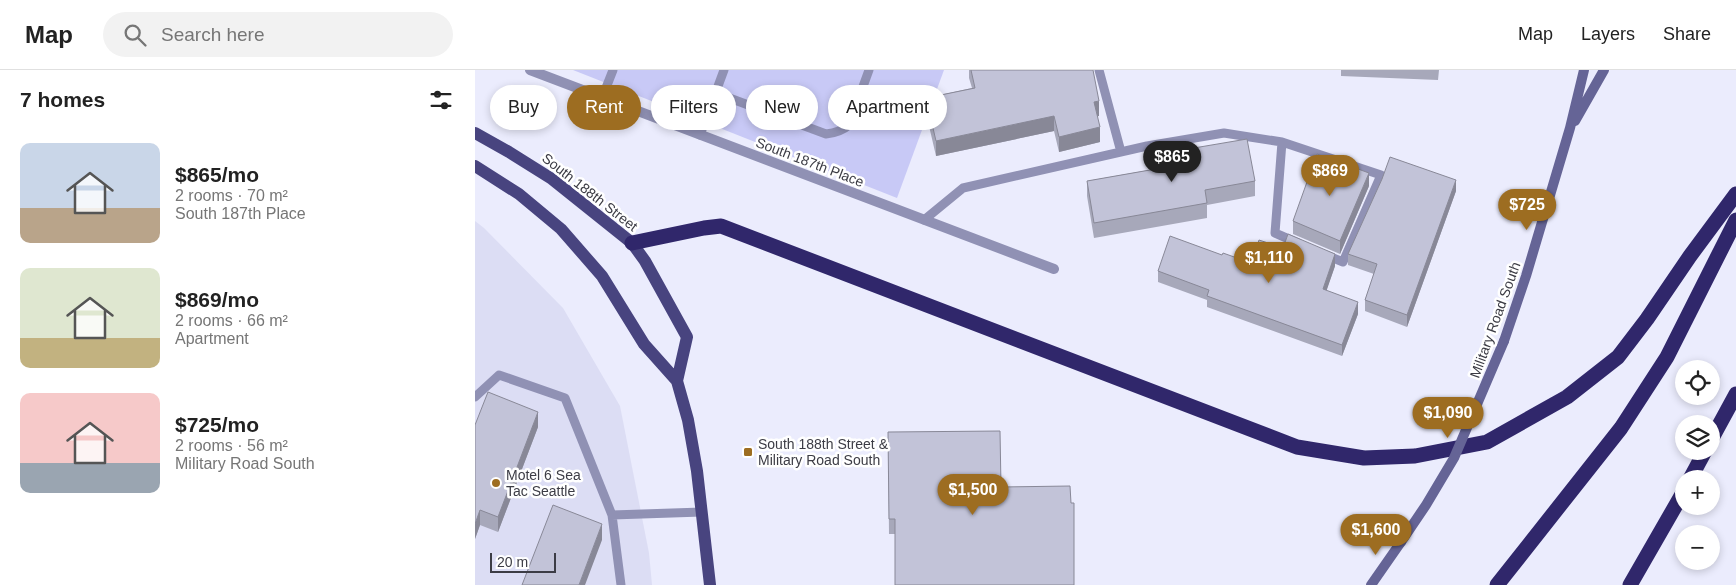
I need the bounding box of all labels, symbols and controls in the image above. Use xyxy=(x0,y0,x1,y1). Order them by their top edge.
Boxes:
search box xyxy=(103,12,453,57)
text: Map xyxy=(25,21,73,48)
icon: search xyxy=(121,21,149,49)
text: Search here xyxy=(161,24,265,45)
text: Map xyxy=(1518,24,1553,44)
text: Layers xyxy=(1581,24,1635,44)
text: Share xyxy=(1663,24,1711,44)
chip: Buy xyxy=(490,85,557,130)
chip: Rent xyxy=(567,85,641,130)
chip: Filters xyxy=(651,85,736,130)
chip: New xyxy=(746,85,818,130)
chip: Apartment xyxy=(828,85,947,130)
icon: filters xyxy=(427,86,455,114)
text: 7 homes xyxy=(20,88,105,111)
street label: South 187th Place xyxy=(754,134,866,190)
pin: $865 xyxy=(1142,140,1202,183)
text: $865 xyxy=(1154,148,1190,165)
street label: South 188th Street xyxy=(539,150,641,234)
pin: $869 xyxy=(1300,154,1360,197)
text: $869 xyxy=(1312,162,1348,179)
icon: home xyxy=(60,163,120,223)
text: $865/mo xyxy=(175,163,259,186)
text: 2 rooms · 70 m² xyxy=(175,187,288,204)
pin: $725 xyxy=(1497,189,1557,231)
text: $725 xyxy=(1509,196,1545,213)
text: South 187th Place xyxy=(175,205,306,222)
pin: $1,110 xyxy=(1228,242,1310,284)
text: $1,110 xyxy=(1245,249,1293,266)
street label: Military Road South xyxy=(1467,260,1523,380)
icon: home xyxy=(60,288,120,348)
text: $869/mo xyxy=(175,288,259,311)
text: 2 rooms · 66 m² xyxy=(175,312,288,329)
text: Apartment xyxy=(175,330,249,347)
map controls xyxy=(1675,360,1720,570)
button: locate xyxy=(1675,360,1720,405)
pin: $1,090 xyxy=(1407,396,1489,439)
text: $1,090 xyxy=(1424,404,1472,421)
icon: home xyxy=(60,413,120,473)
text: $725/mo xyxy=(175,413,259,436)
button: layers xyxy=(1675,415,1720,460)
place label: South 188th Street & Military Road South xyxy=(758,436,889,468)
text: 2 rooms · 56 m² xyxy=(175,437,288,454)
marker: South 188th Street & Military Road South xyxy=(742,446,754,458)
text: Military Road South xyxy=(175,455,315,472)
place label: Motel 6 Sea Tac Seattle xyxy=(506,467,581,499)
button: + xyxy=(1675,470,1720,515)
pin: $1,500 xyxy=(932,474,1014,516)
marker: Motel 6 Sea Tac Seattle xyxy=(490,477,502,489)
text: $1,500 xyxy=(949,481,997,498)
pin: $1,600 xyxy=(1335,514,1417,556)
text: $1,600 xyxy=(1352,521,1400,538)
button: − xyxy=(1675,525,1720,570)
scale bar xyxy=(490,550,556,573)
text: 20 m xyxy=(497,554,528,570)

